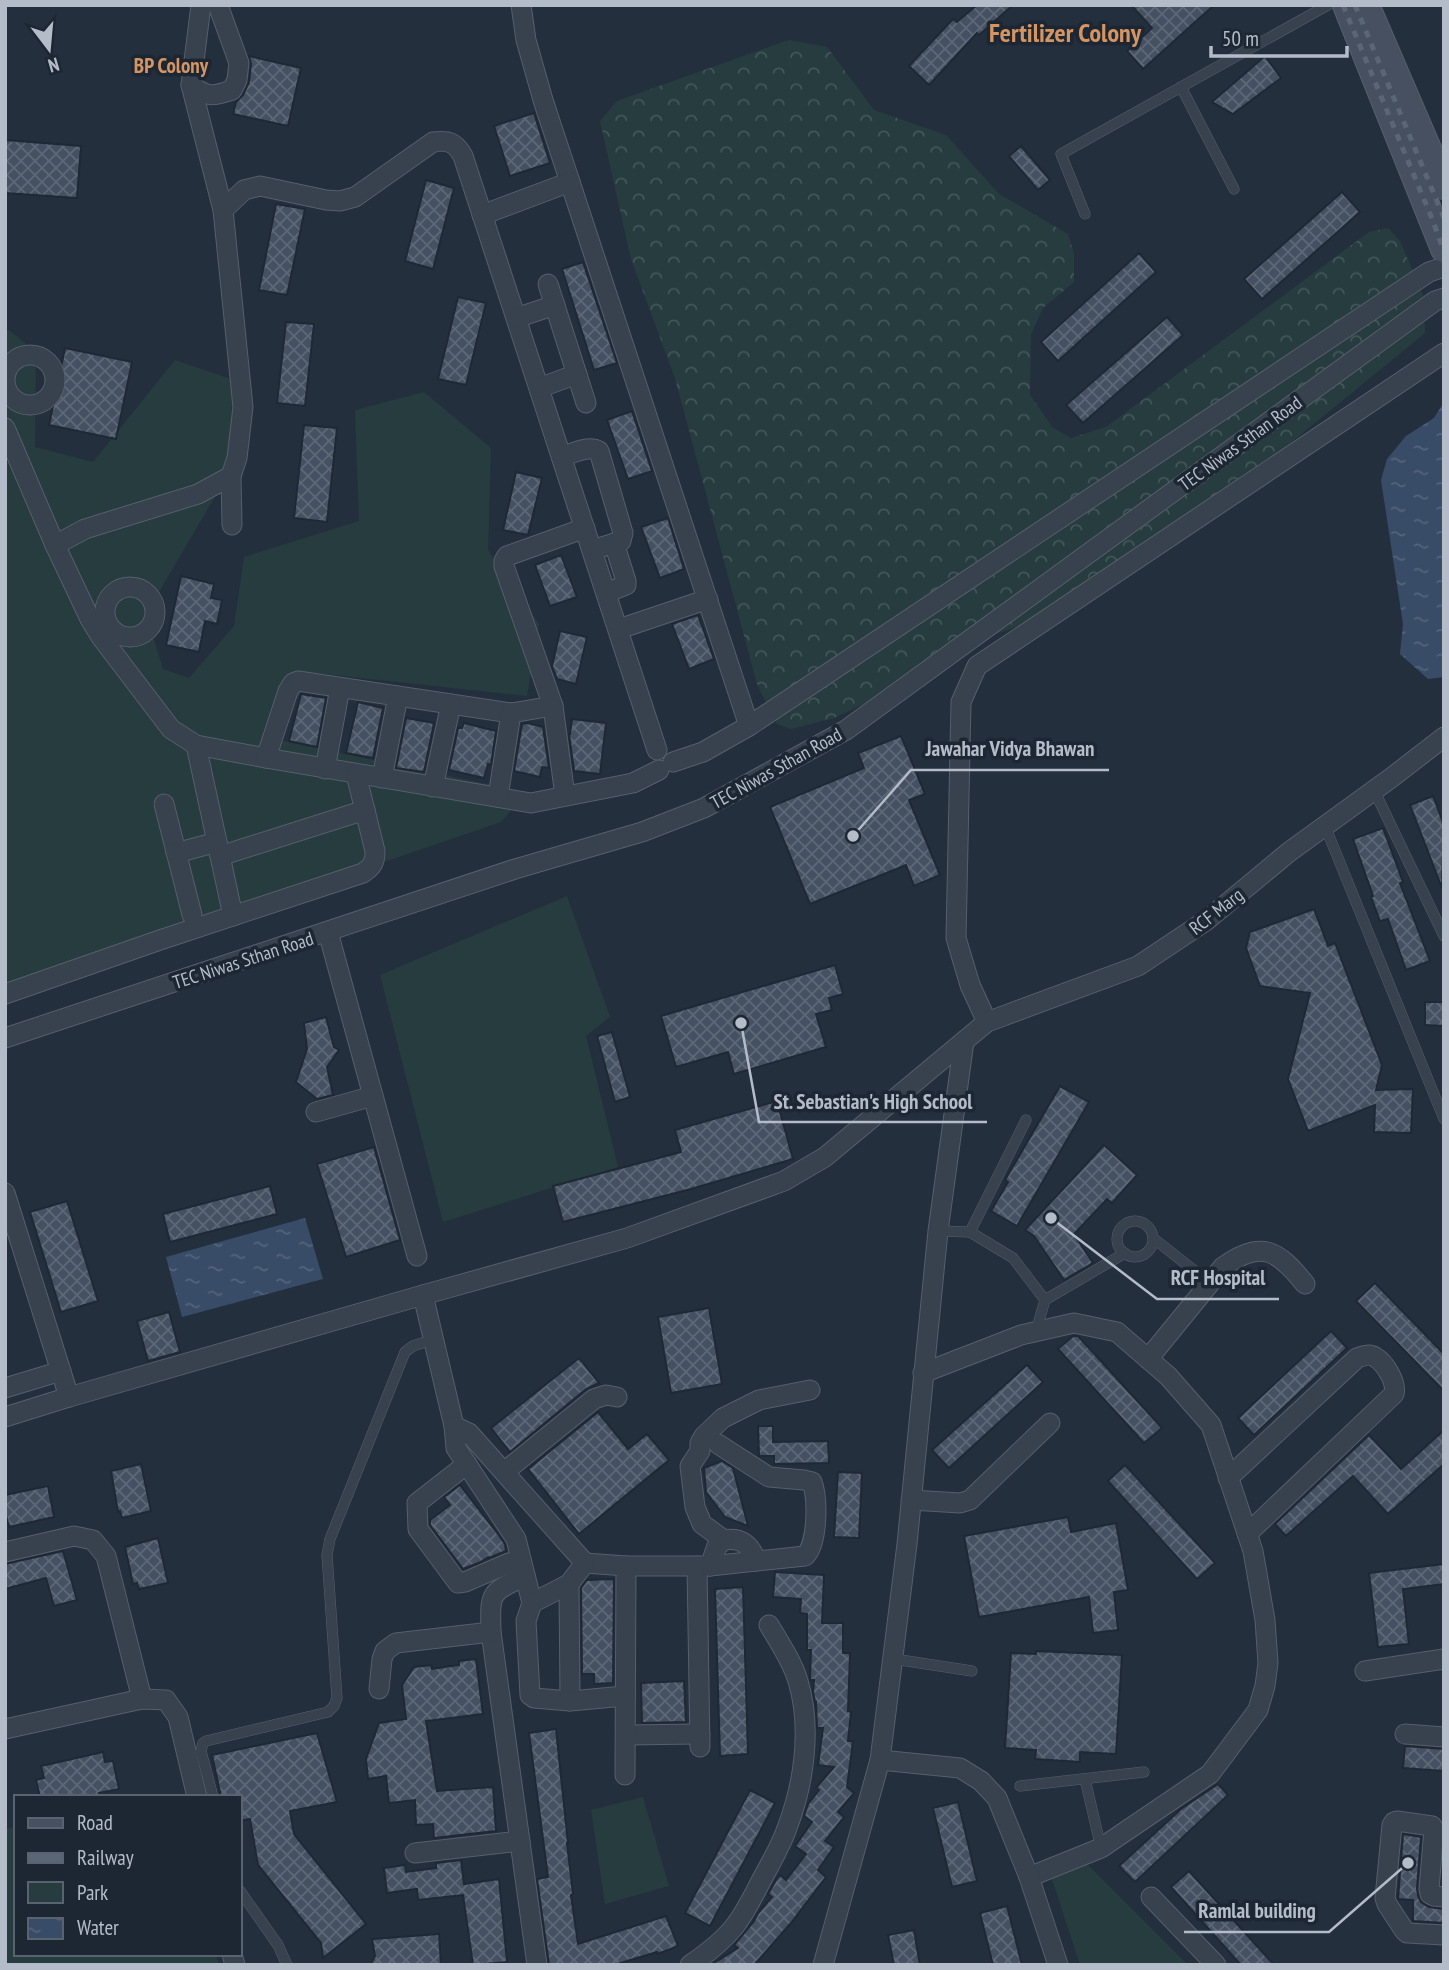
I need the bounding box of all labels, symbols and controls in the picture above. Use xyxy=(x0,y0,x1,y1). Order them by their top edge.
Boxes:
north arrow xyxy=(14,14,84,84)
scale bar xyxy=(1211,14,1348,58)
district label: Fertilizer Colony xyxy=(989,16,1142,49)
text: 50 m xyxy=(1222,25,1259,52)
text: N xyxy=(45,52,62,78)
district label: BP Colony xyxy=(134,52,209,79)
street label: TEC Niwas Sthan Road xyxy=(1174,390,1306,496)
street label: TEC Niwas Sthan Road xyxy=(706,722,846,814)
callout: Jawahar Vidya Bhawan xyxy=(911,728,1109,770)
text: Jawahar Vidya Bhawan xyxy=(925,735,1095,762)
street label: RCF Marg xyxy=(1184,882,1248,940)
street label: TEC Niwas Sthan Road xyxy=(170,926,316,994)
callout: St. Sebastian's High School xyxy=(759,1080,987,1122)
text: St. Sebastian's High School xyxy=(774,1088,973,1115)
callout: RCF Hospital xyxy=(1157,1257,1279,1299)
text: RCF Hospital xyxy=(1171,1264,1266,1291)
legend xyxy=(14,1795,242,1956)
text: Road xyxy=(77,1809,113,1836)
text: Railway xyxy=(77,1844,134,1871)
text: Park xyxy=(77,1879,108,1906)
callout: Ramlal building xyxy=(1184,1890,1329,1932)
text: Ramlal building xyxy=(1198,1897,1316,1924)
text: Water xyxy=(77,1914,119,1941)

